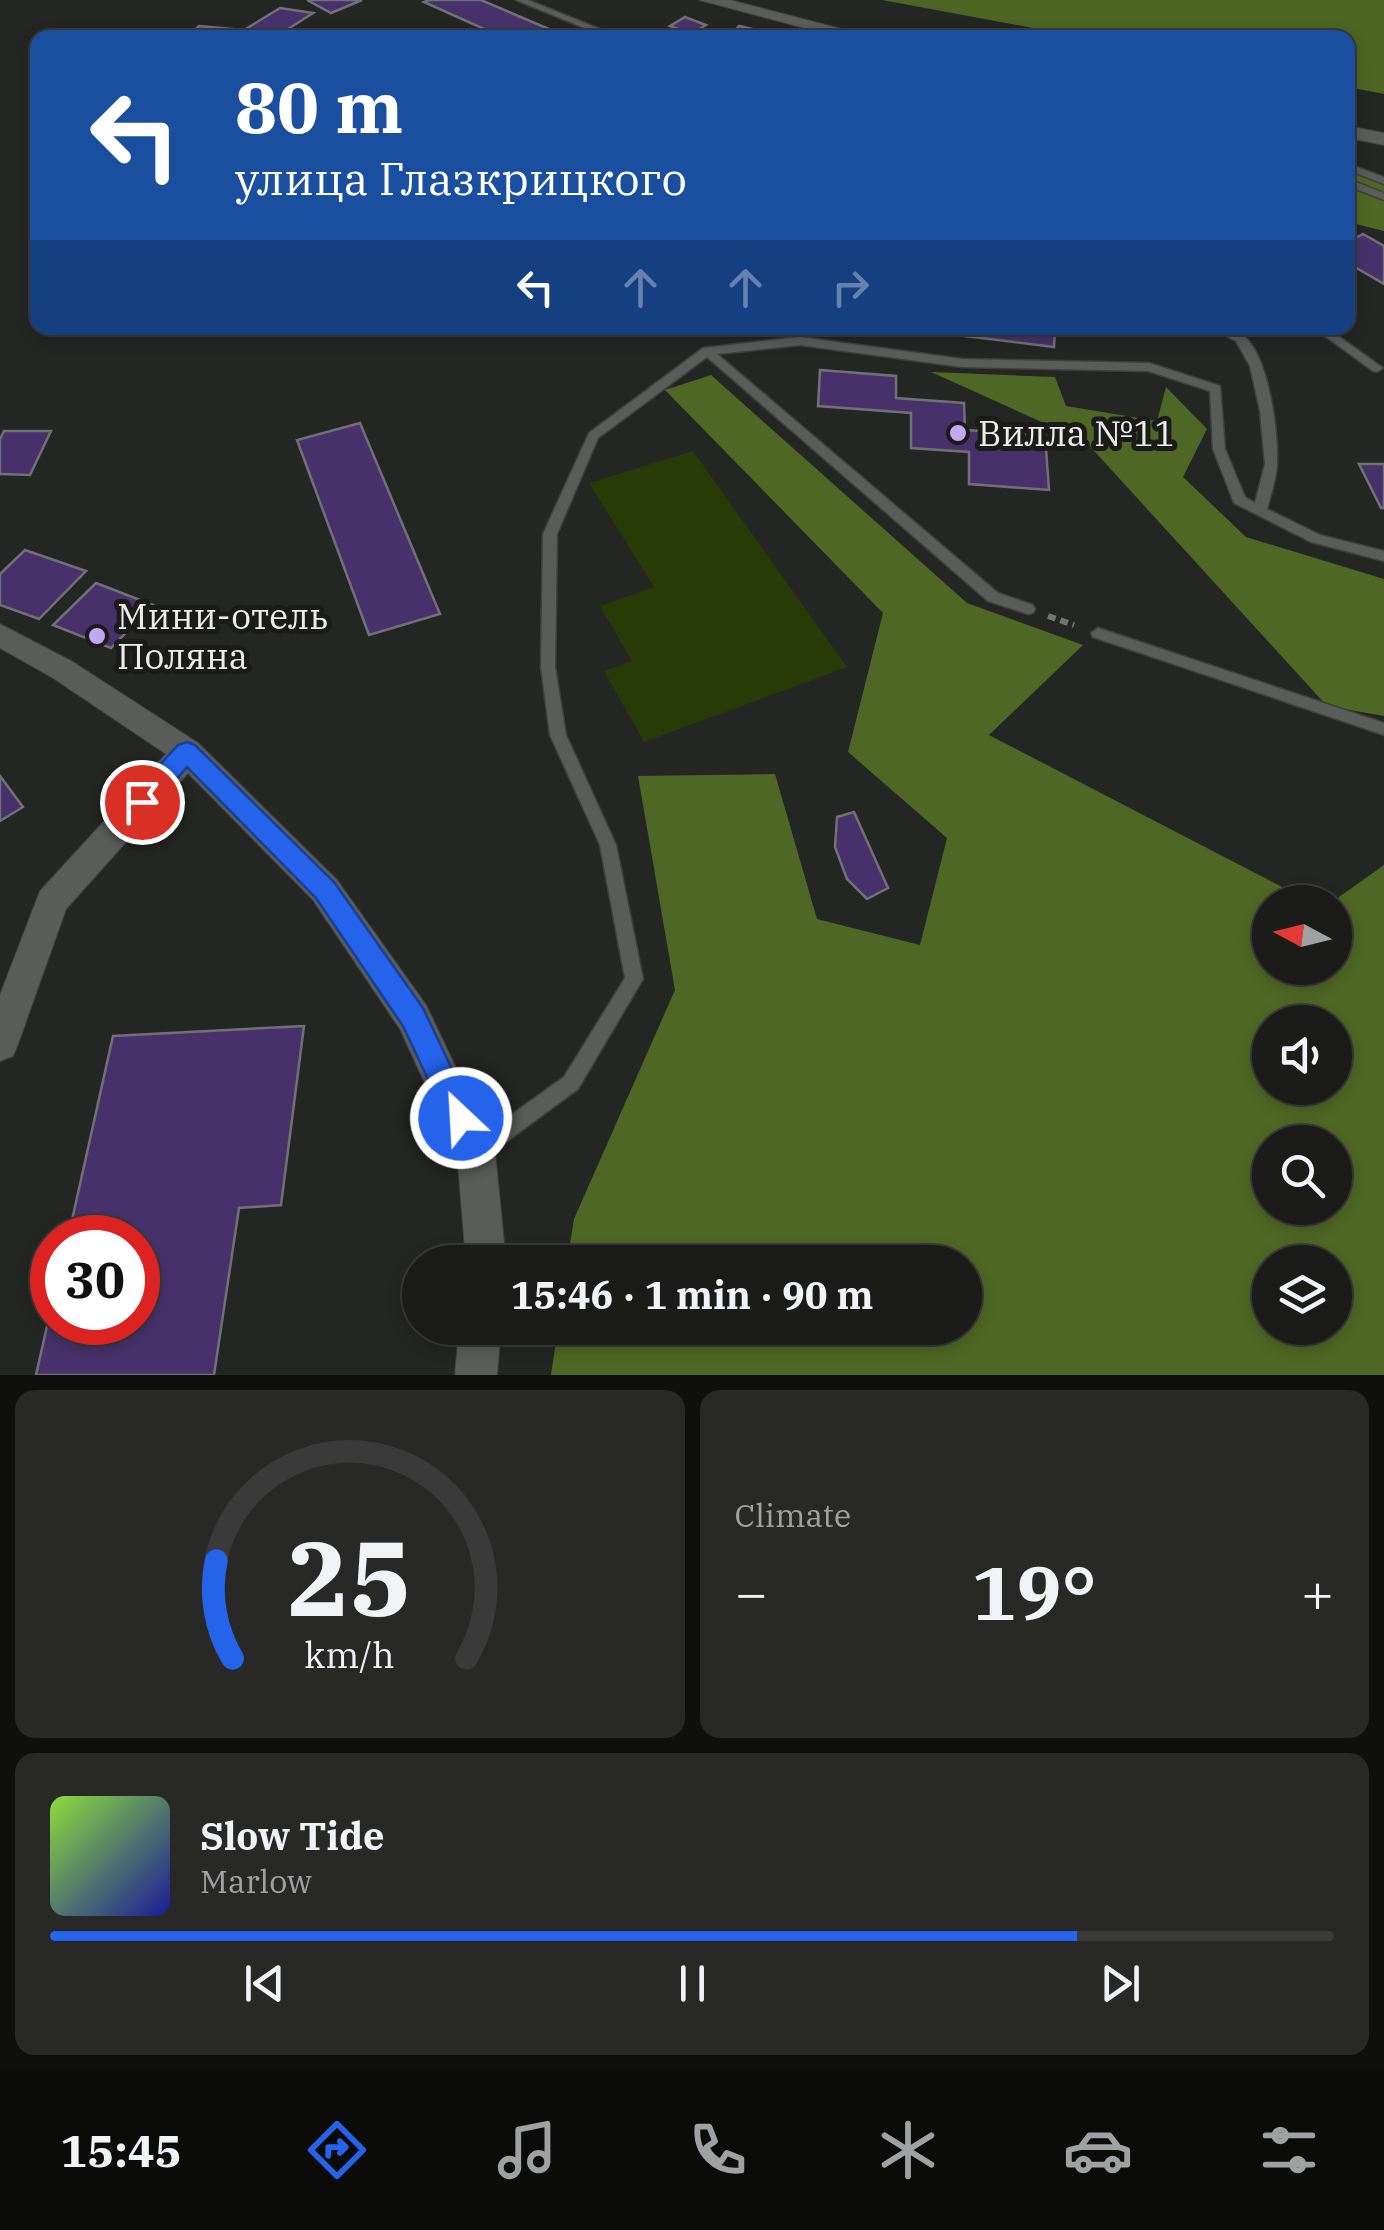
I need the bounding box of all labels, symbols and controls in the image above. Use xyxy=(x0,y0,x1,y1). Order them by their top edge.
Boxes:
text: 80 m xyxy=(235,61,403,152)
icon: left xyxy=(70,70,200,200)
text: улица Глазкрицкого xyxy=(235,149,687,207)
icon: left xyxy=(508,260,563,315)
icon: ahead xyxy=(613,260,668,315)
icon: ahead xyxy=(718,260,773,315)
icon: right xyxy=(823,260,878,315)
place label: Вилла №11 xyxy=(978,410,1175,456)
marker: Вилла №11 xyxy=(947,422,969,444)
place label: Мини-отель Поляна xyxy=(117,593,328,679)
marker: Мини-отель Поляна xyxy=(86,625,108,647)
pin xyxy=(100,760,185,845)
icon: arrive xyxy=(115,775,170,830)
north arrow xyxy=(1252,885,1352,985)
map controls xyxy=(1252,885,1352,1345)
button: sound xyxy=(1252,1005,1352,1105)
position arrow xyxy=(409,1066,513,1170)
button: search xyxy=(1252,1125,1352,1225)
speed limit sign: 30 xyxy=(30,1215,160,1345)
button: layers xyxy=(1252,1245,1352,1345)
text: 15:46 · 1 min · 90 m xyxy=(511,1270,873,1319)
text: Climate xyxy=(735,1494,851,1536)
text: 25 xyxy=(287,1509,412,1645)
text: 19° xyxy=(972,1543,1097,1641)
text: − xyxy=(735,1557,768,1628)
text: + xyxy=(1301,1557,1334,1628)
text: km/h xyxy=(305,1631,395,1678)
text: Slow Tide xyxy=(200,1811,385,1860)
text: Marlow xyxy=(200,1860,312,1902)
icon: previous xyxy=(237,1956,292,2011)
icon: pause xyxy=(665,1956,720,2011)
icon: next xyxy=(1093,1956,1148,2011)
icon: directions xyxy=(302,2115,372,2185)
icon: music xyxy=(492,2115,562,2185)
icon: phone xyxy=(683,2115,753,2185)
icon: climate xyxy=(873,2115,943,2185)
icon: car xyxy=(1063,2115,1133,2185)
icon: filters xyxy=(1254,2115,1324,2185)
text: 15:45 xyxy=(60,2121,182,2179)

